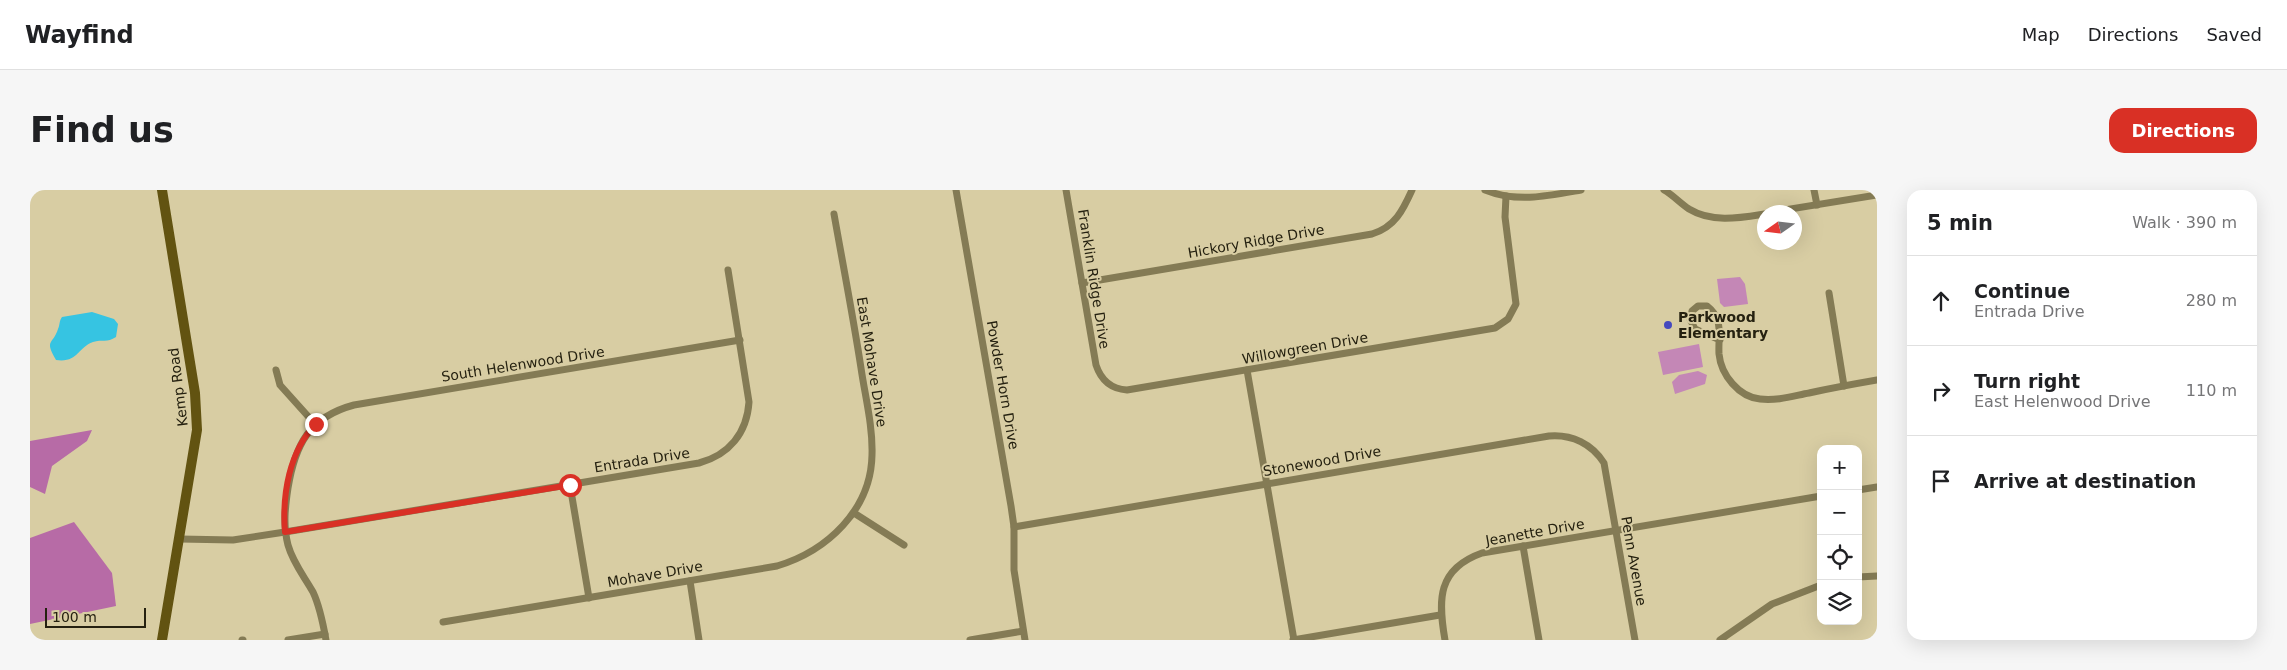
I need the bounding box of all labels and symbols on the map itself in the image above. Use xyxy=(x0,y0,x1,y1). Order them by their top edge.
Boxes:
north arrow xyxy=(1757,205,1802,250)
street label: Franklin Ridge Drive xyxy=(1075,208,1113,350)
street label: Hickory Ridge Drive xyxy=(1186,221,1326,261)
street label: East Mohave Drive xyxy=(854,296,890,428)
place label: Parkwood Elementary xyxy=(1678,309,1768,341)
street label: Powder Horn Drive xyxy=(984,319,1022,451)
marker: Parkwood Elementary xyxy=(1662,319,1674,331)
street label: Willowgreen Drive xyxy=(1241,329,1369,367)
street label: South Helenwood Drive xyxy=(440,343,606,385)
street label: Kemp Road xyxy=(165,347,191,427)
route end xyxy=(305,413,328,436)
street label: Stonewood Drive xyxy=(1262,443,1382,479)
street label: Entrada Drive xyxy=(593,445,691,475)
route start xyxy=(559,474,582,497)
street label: Jeanette Drive xyxy=(1483,515,1586,549)
street label: Penn Avenue xyxy=(1618,515,1650,607)
street label: Mohave Drive xyxy=(606,558,704,590)
scale bar xyxy=(45,605,146,628)

